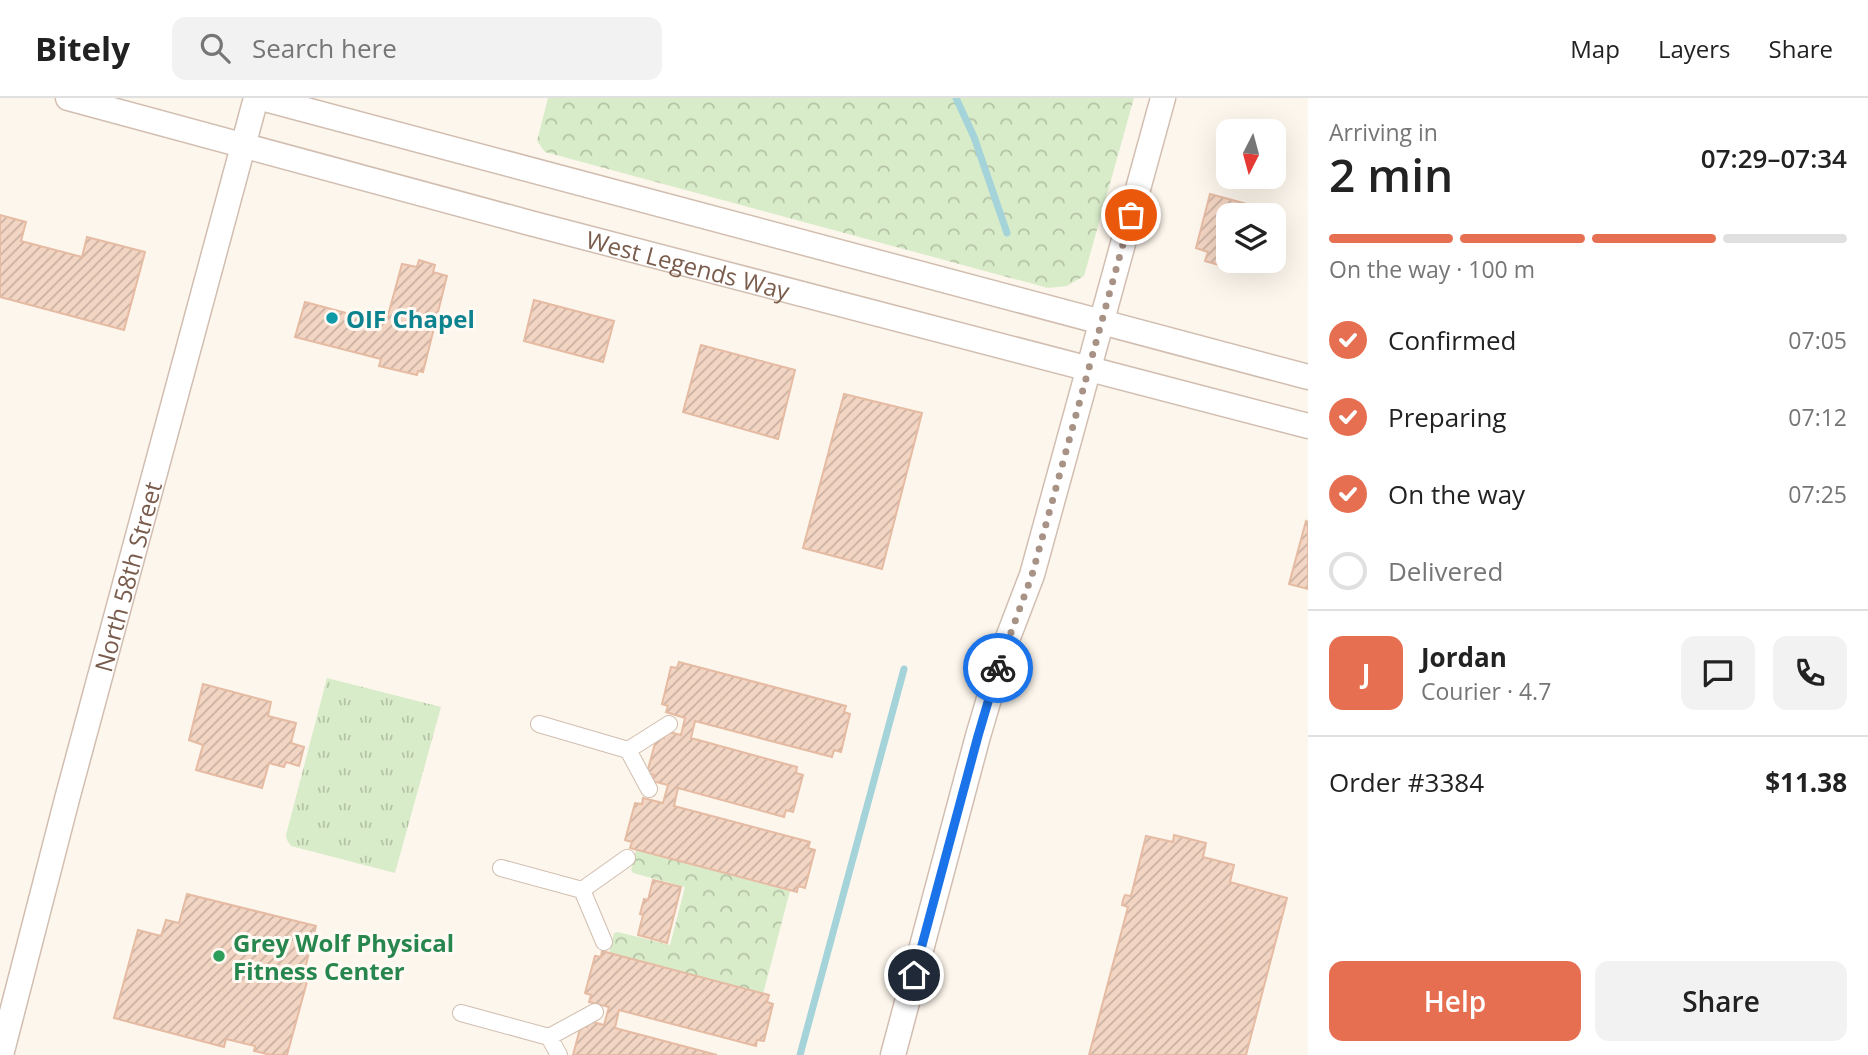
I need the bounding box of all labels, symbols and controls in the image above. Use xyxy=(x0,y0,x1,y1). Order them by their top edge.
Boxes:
search box xyxy=(172,17,662,80)
text: Bitely xyxy=(35,26,130,71)
icon: search xyxy=(196,29,234,67)
text: Search here xyxy=(252,30,397,66)
text: Map xyxy=(1570,32,1620,65)
text: Layers xyxy=(1658,32,1731,65)
text: Share xyxy=(1769,32,1833,65)
text: Arriving in xyxy=(1329,116,1438,148)
north arrow xyxy=(1216,119,1286,189)
map controls xyxy=(1216,119,1286,273)
text: 07:29–07:34 xyxy=(1701,140,1847,176)
text: 2 min xyxy=(1329,143,1453,205)
pin xyxy=(1101,185,1161,245)
icon: bag xyxy=(1112,196,1150,234)
button: layers xyxy=(1216,203,1286,273)
street label: West Legends Way xyxy=(583,222,794,307)
text: On the way · 100 m xyxy=(1329,253,1535,285)
place label: OIF Chapel xyxy=(346,302,475,335)
marker: OIF Chapel xyxy=(324,310,340,326)
icon: check xyxy=(1329,321,1367,359)
text: Confirmed xyxy=(1388,322,1516,358)
text: 07:05 xyxy=(1788,324,1847,356)
icon: check xyxy=(1329,398,1367,436)
text: Preparing xyxy=(1388,399,1506,435)
text: 07:12 xyxy=(1788,401,1847,433)
icon: check xyxy=(1329,475,1367,513)
text: On the way xyxy=(1388,476,1525,512)
street label: North 58th Street xyxy=(86,477,168,675)
text: 07:25 xyxy=(1788,478,1847,510)
text: Delivered xyxy=(1388,553,1503,589)
courier xyxy=(963,633,1033,703)
button: chat xyxy=(1681,636,1755,710)
button: phone xyxy=(1773,636,1847,710)
text: Jordan xyxy=(1421,639,1507,675)
icon: bike xyxy=(979,649,1017,687)
text: J xyxy=(1362,655,1370,691)
text: Courier · 4.7 xyxy=(1421,675,1551,707)
text: Order #3384 xyxy=(1329,764,1484,800)
text: $11.38 xyxy=(1765,764,1847,800)
place label: Grey Wolf Physical Fitness Center xyxy=(233,926,454,987)
pin xyxy=(884,945,944,1005)
marker: Grey Wolf Physical Fitness Center xyxy=(211,948,227,964)
icon: home xyxy=(895,956,933,994)
button: Help xyxy=(1329,961,1581,1041)
button: Share xyxy=(1595,961,1847,1041)

